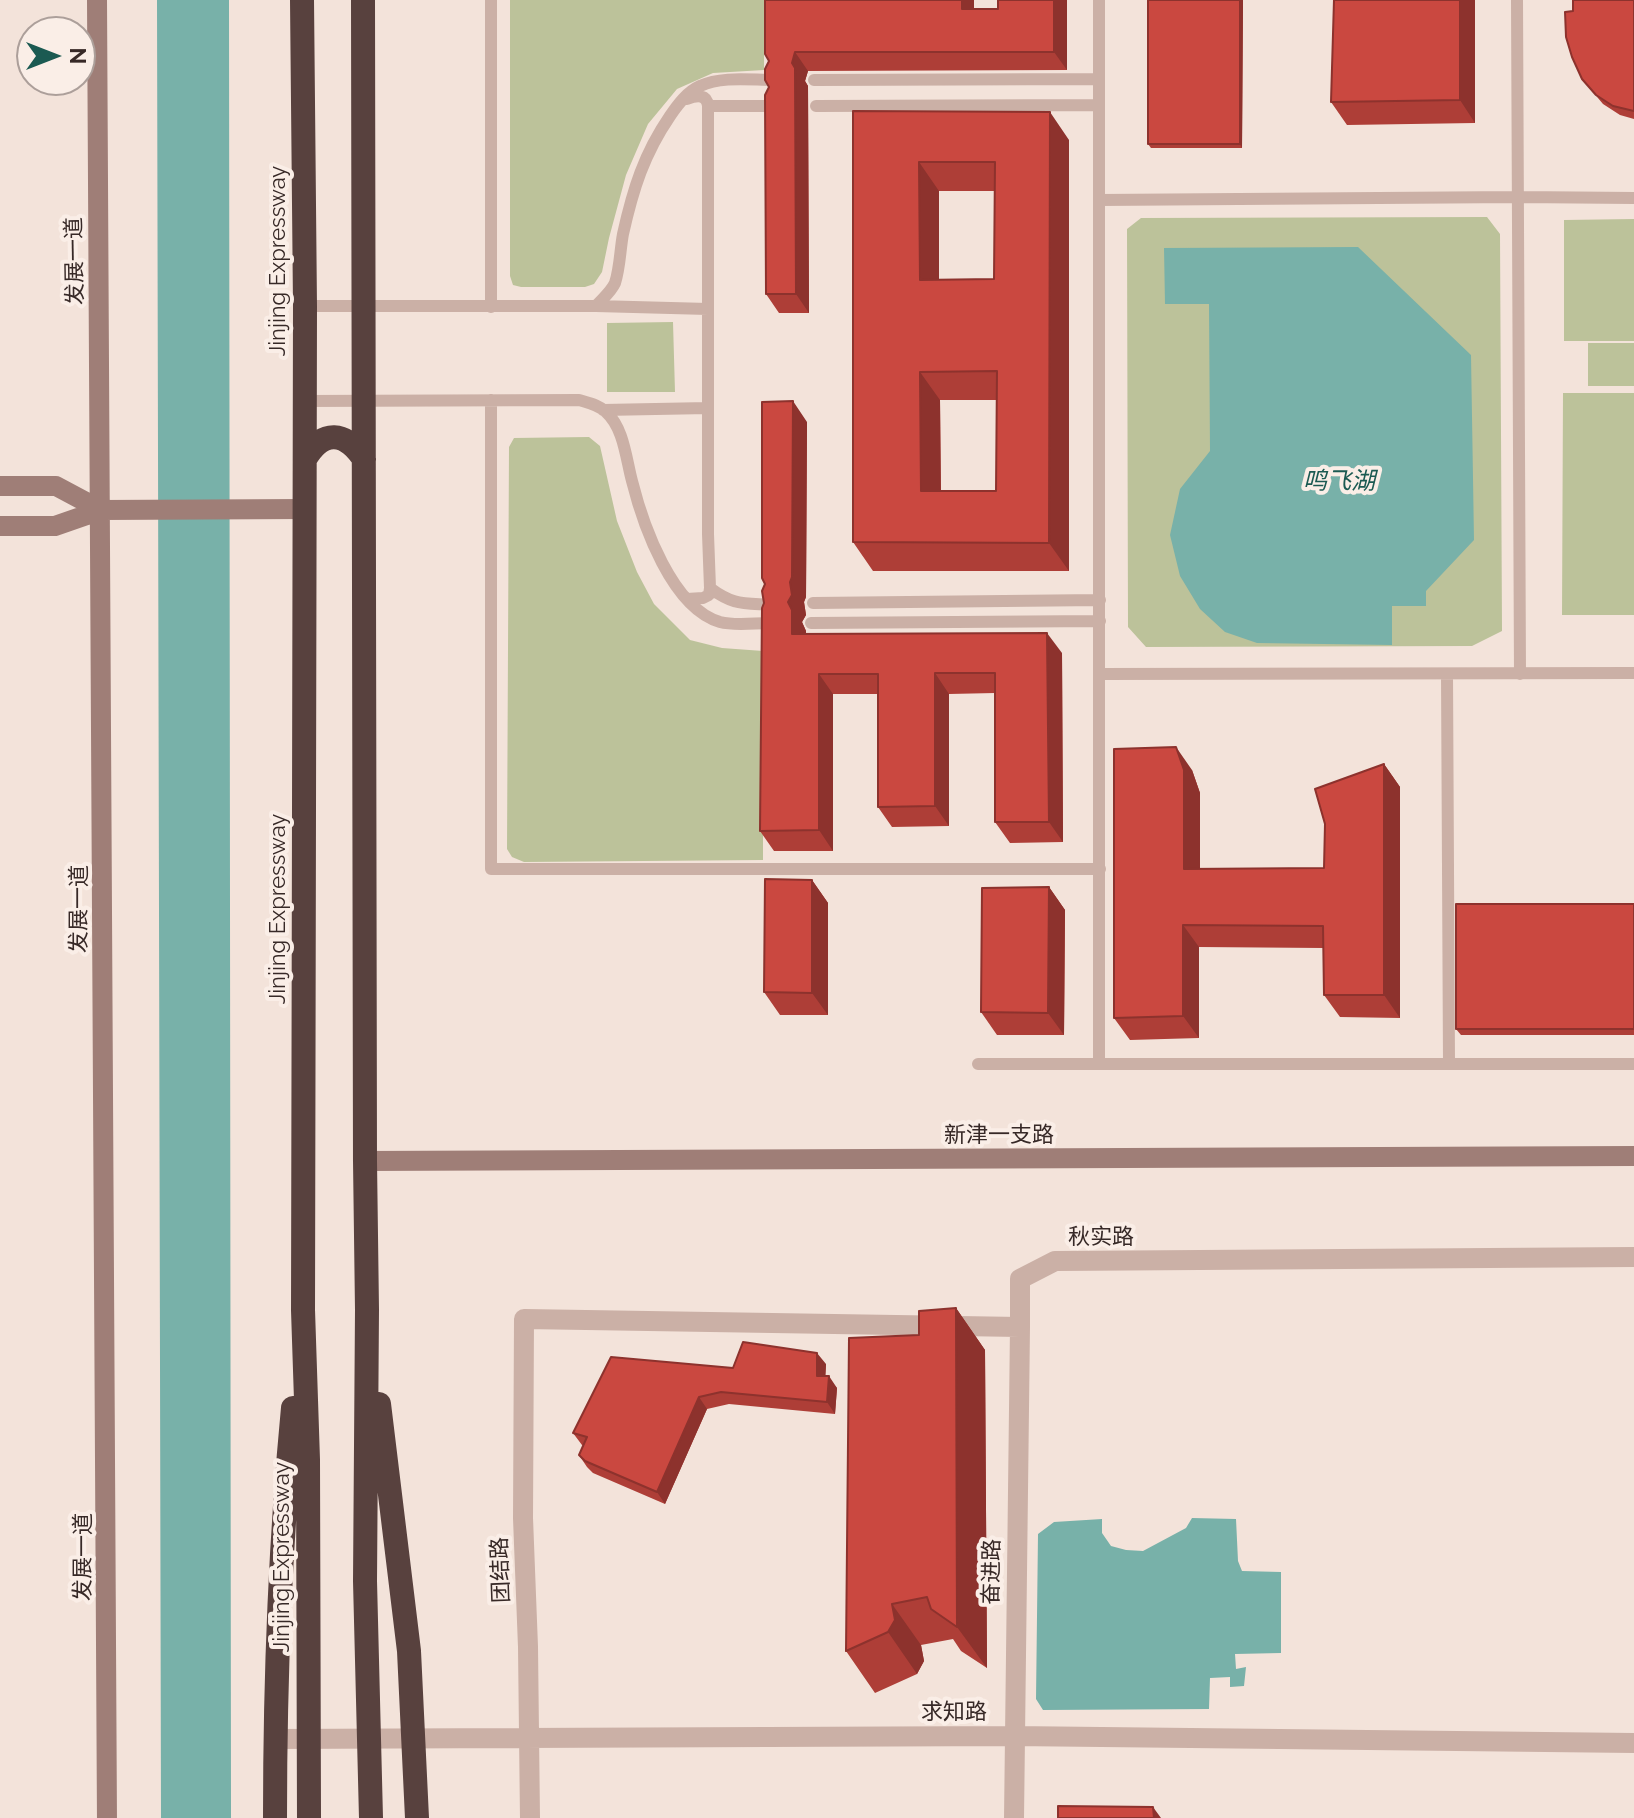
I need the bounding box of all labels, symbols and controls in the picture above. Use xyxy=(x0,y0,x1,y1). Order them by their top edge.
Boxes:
north arrow xyxy=(16,16,96,96)
text: N xyxy=(65,48,91,64)
street label: Jinjing Expressway xyxy=(265,166,291,356)
street label: 发展一道 xyxy=(61,217,89,305)
water label: 鸣飞湖 xyxy=(1303,468,1375,496)
street label: Jinjing Expressway xyxy=(265,814,291,1004)
street label: 发展一道 xyxy=(66,865,92,953)
street label: 新津一支路 xyxy=(944,1122,1054,1148)
street label: 秋实路 xyxy=(1068,1224,1134,1250)
street label: Jinjing Expressway xyxy=(269,1462,295,1652)
street label: 发展一道 xyxy=(70,1513,96,1601)
street label: 团结路 xyxy=(487,1537,515,1603)
street label: 奋进路 xyxy=(978,1539,1006,1605)
street label: 求知路 xyxy=(921,1699,987,1725)

